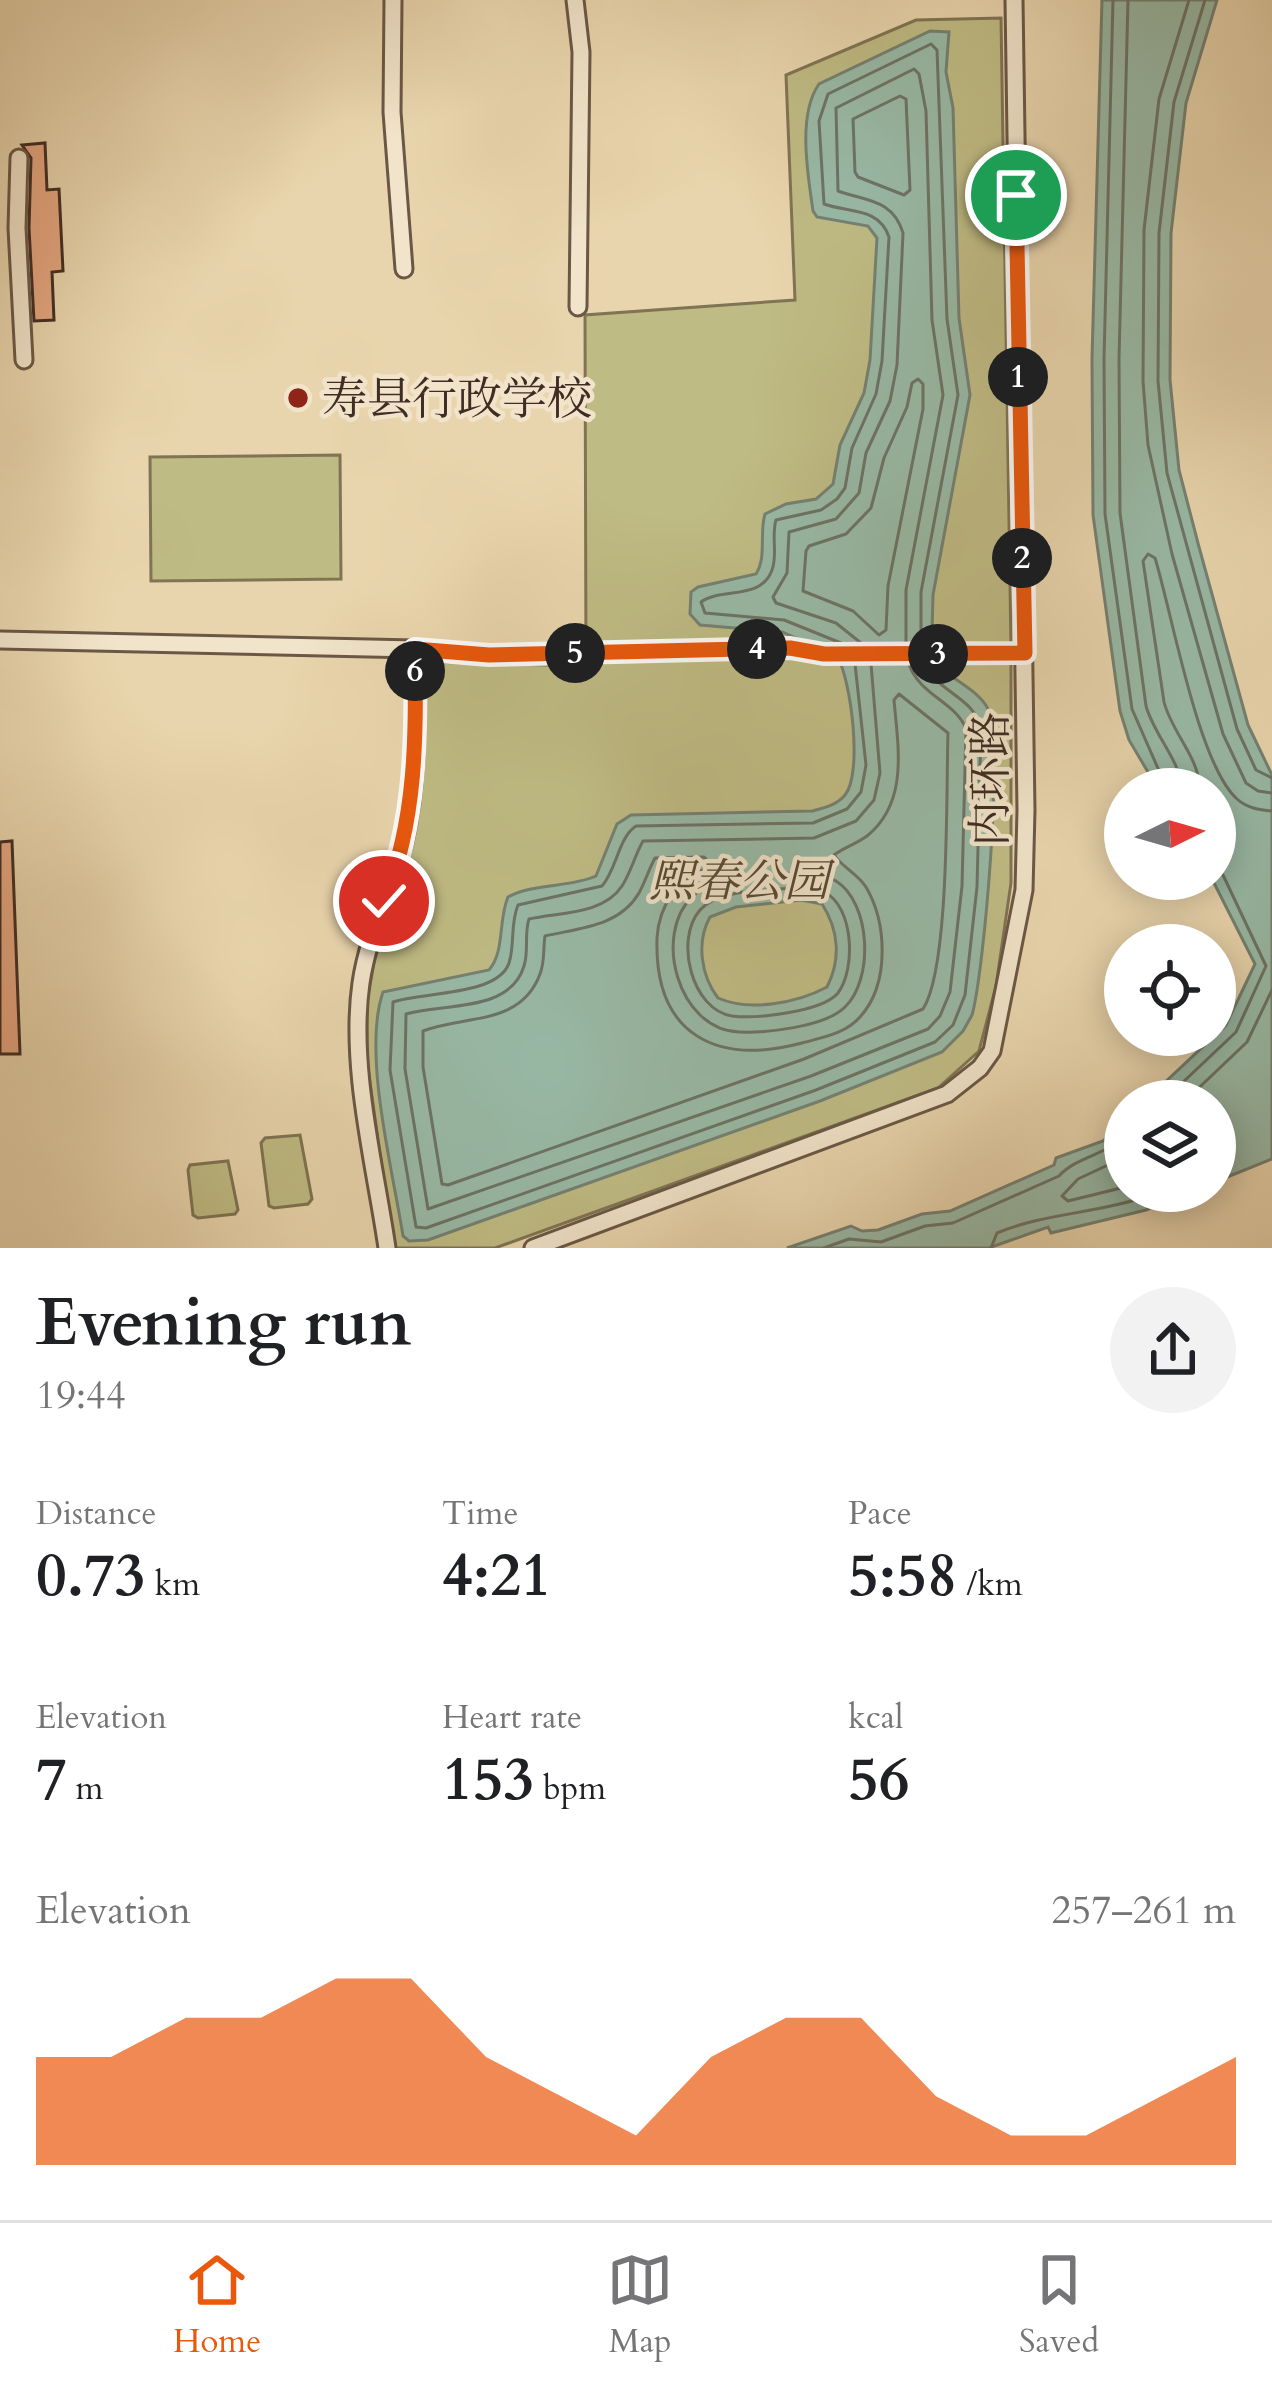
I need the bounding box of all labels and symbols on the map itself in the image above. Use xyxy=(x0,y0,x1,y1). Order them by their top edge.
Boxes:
pin xyxy=(965,144,1067,246)
pin: 1 xyxy=(988,347,1048,407)
place label: 寿县行政学校 xyxy=(322,369,592,430)
marker: 寿县行政学校 xyxy=(285,385,311,411)
pin: 2 xyxy=(992,528,1052,588)
pin: 4 xyxy=(727,619,787,679)
pin: 5 xyxy=(545,623,605,683)
pin: 3 xyxy=(908,624,968,684)
pin: 6 xyxy=(385,641,445,701)
street label: 内环路 xyxy=(960,711,1021,847)
north arrow xyxy=(1104,768,1236,900)
pin xyxy=(333,850,435,952)
park label: 熙春公园 xyxy=(649,851,835,912)

